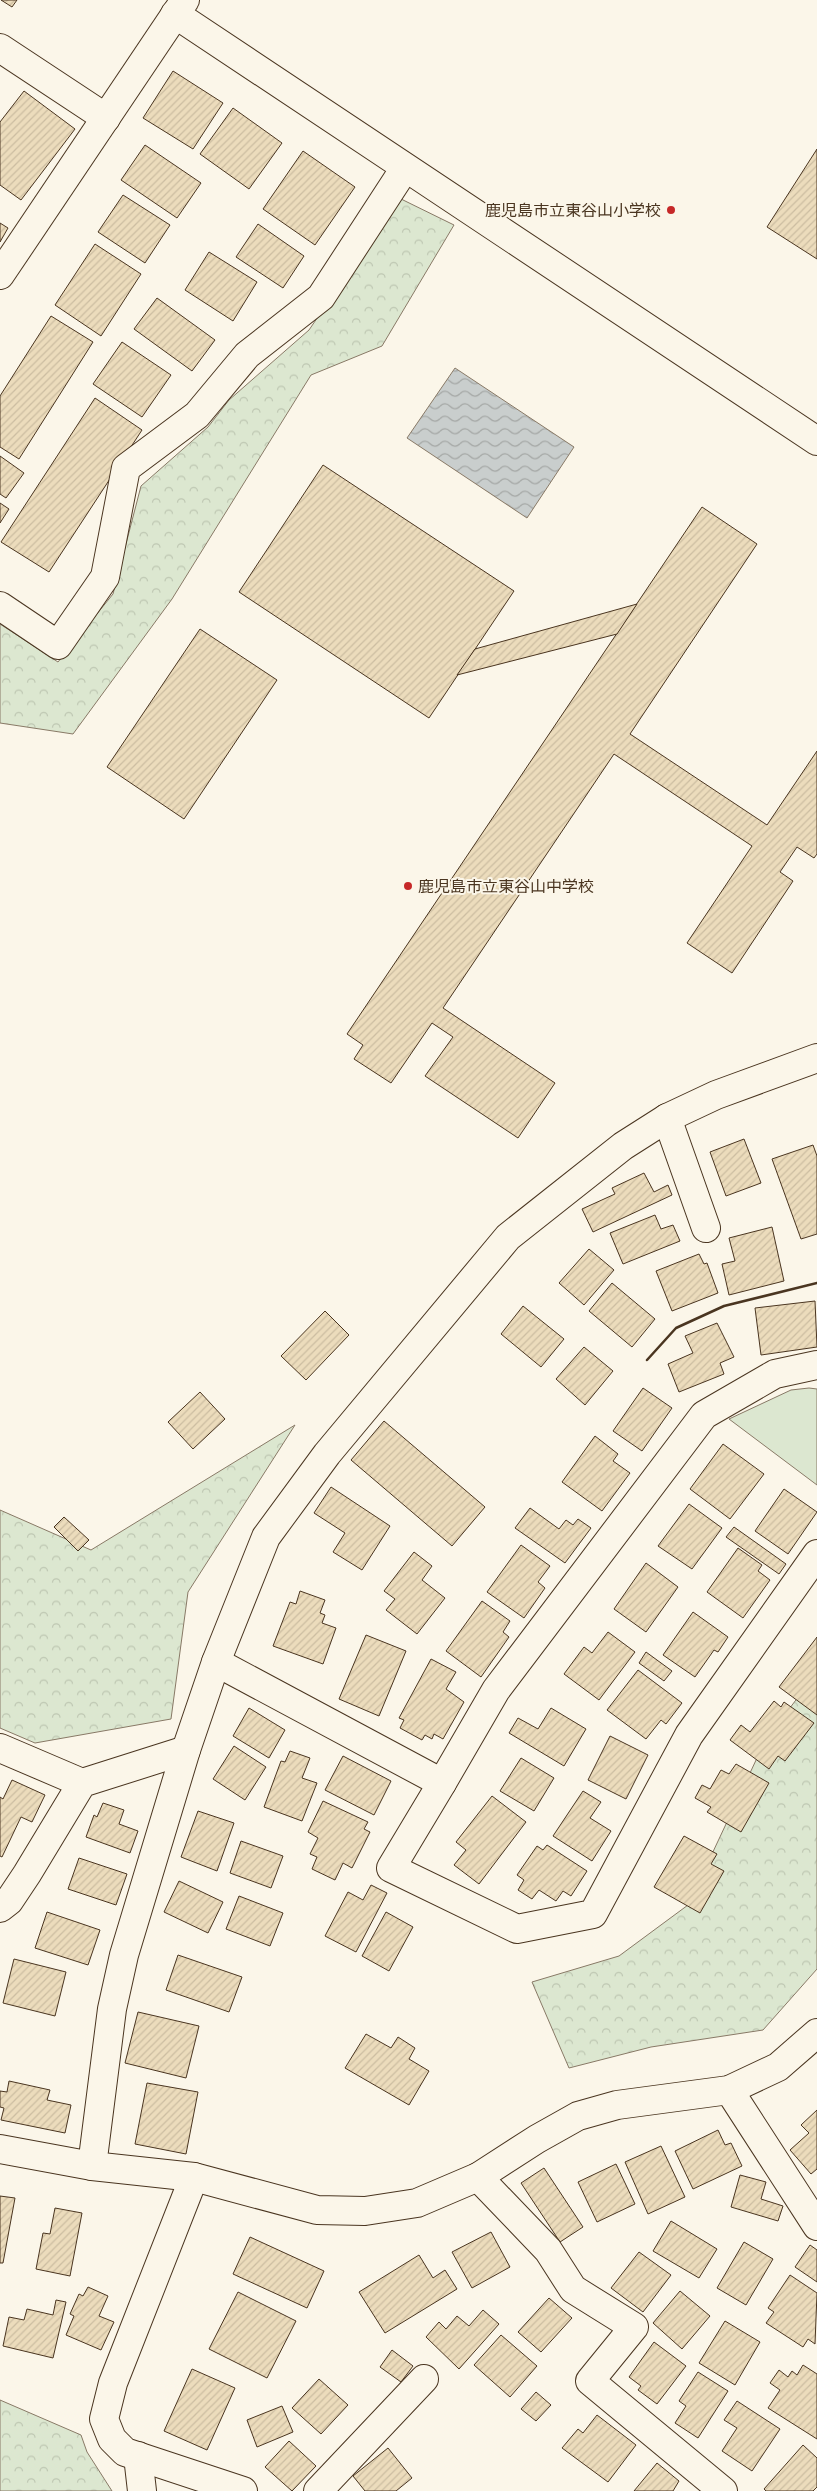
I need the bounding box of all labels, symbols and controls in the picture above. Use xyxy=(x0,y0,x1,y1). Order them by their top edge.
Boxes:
place label: 鹿児島市立東谷山小学校 xyxy=(485,201,661,220)
marker: 鹿児島市立東谷山小学校 xyxy=(665,204,677,216)
place label: 鹿児島市立東谷山中学校 xyxy=(418,877,594,896)
marker: 鹿児島市立東谷山中学校 xyxy=(402,880,414,892)

